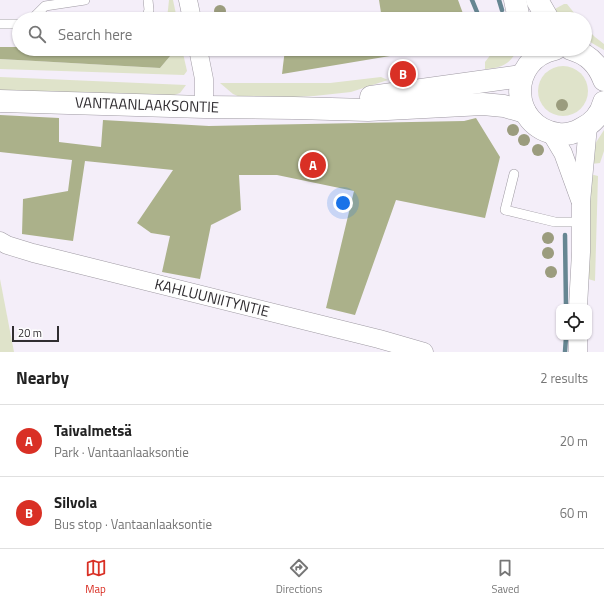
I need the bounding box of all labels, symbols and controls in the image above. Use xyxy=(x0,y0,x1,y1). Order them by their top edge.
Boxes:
search box xyxy=(12,12,592,56)
icon: search xyxy=(26,23,48,45)
text: Search here xyxy=(58,23,132,46)
pin: B xyxy=(390,59,416,89)
street label: VANTAANLAAKSONTIE xyxy=(75,90,219,119)
pin: A xyxy=(300,150,326,180)
your location xyxy=(333,193,353,213)
street label: KAHLUUNIITYNTIE xyxy=(152,272,272,323)
map controls xyxy=(556,304,592,340)
button: locate xyxy=(556,304,592,340)
scale bar xyxy=(12,324,59,343)
text: 20 m xyxy=(18,325,42,341)
text: Nearby xyxy=(16,365,69,391)
text: 2 results xyxy=(540,368,588,388)
text: Taivalmetsä xyxy=(54,419,132,442)
text: A xyxy=(25,431,33,451)
text: 20 m xyxy=(560,431,588,451)
text: Park · Vantaanlaaksontie xyxy=(54,442,189,462)
text: Silvola xyxy=(54,491,97,514)
text: B xyxy=(25,503,33,523)
text: 60 m xyxy=(560,503,588,523)
text: Bus stop · Vantaanlaaksontie xyxy=(54,514,212,534)
tab: Map xyxy=(85,557,107,597)
tab: Directions xyxy=(276,557,322,597)
tab: Saved xyxy=(491,557,519,597)

